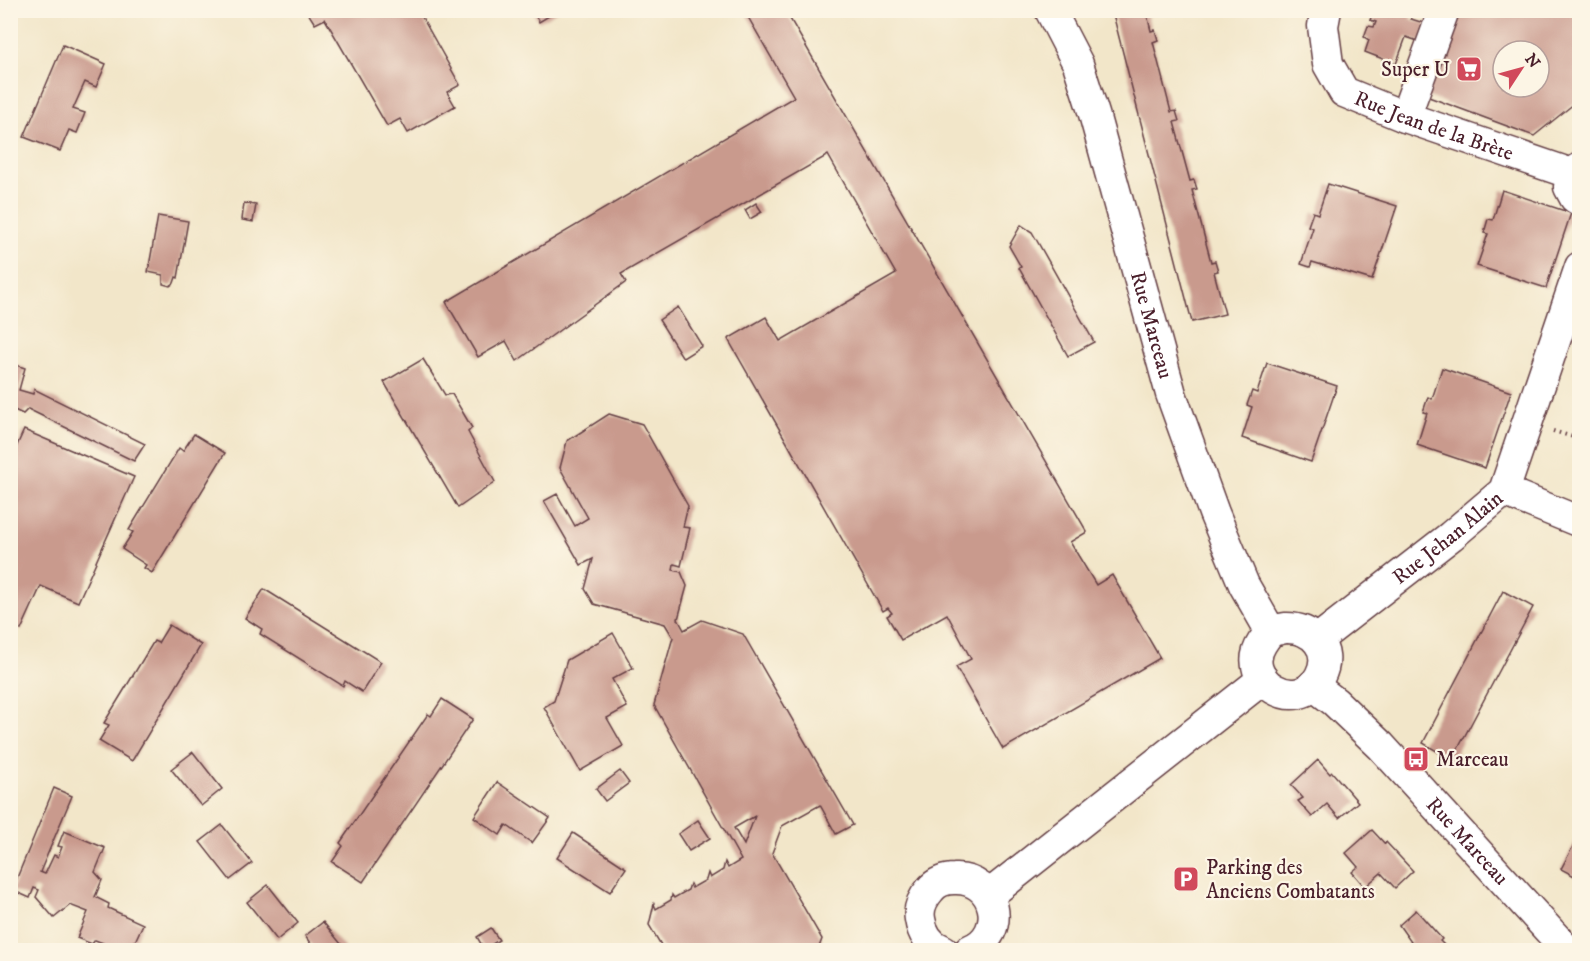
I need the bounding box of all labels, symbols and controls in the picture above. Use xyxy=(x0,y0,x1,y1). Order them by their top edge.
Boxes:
north arrow xyxy=(1491,39,1551,99)
text: N xyxy=(1520,50,1544,72)
supermarket icon: Super U xyxy=(1454,54,1484,84)
place label: Super U xyxy=(1381,57,1450,83)
street label: Rue Jean de la Brète xyxy=(1350,86,1517,167)
street label: Rue Marceau xyxy=(1124,269,1178,382)
street label: Rue Jehan Alain xyxy=(1388,486,1509,591)
bus stop icon: Marceau xyxy=(1401,744,1431,774)
place label: Marceau xyxy=(1436,747,1509,773)
street label: Rue Marceau xyxy=(1420,792,1514,891)
place label: Parking des Anciens Combatants xyxy=(1206,855,1375,905)
parking icon: Parking des Anciens Combatants xyxy=(1171,864,1201,894)

